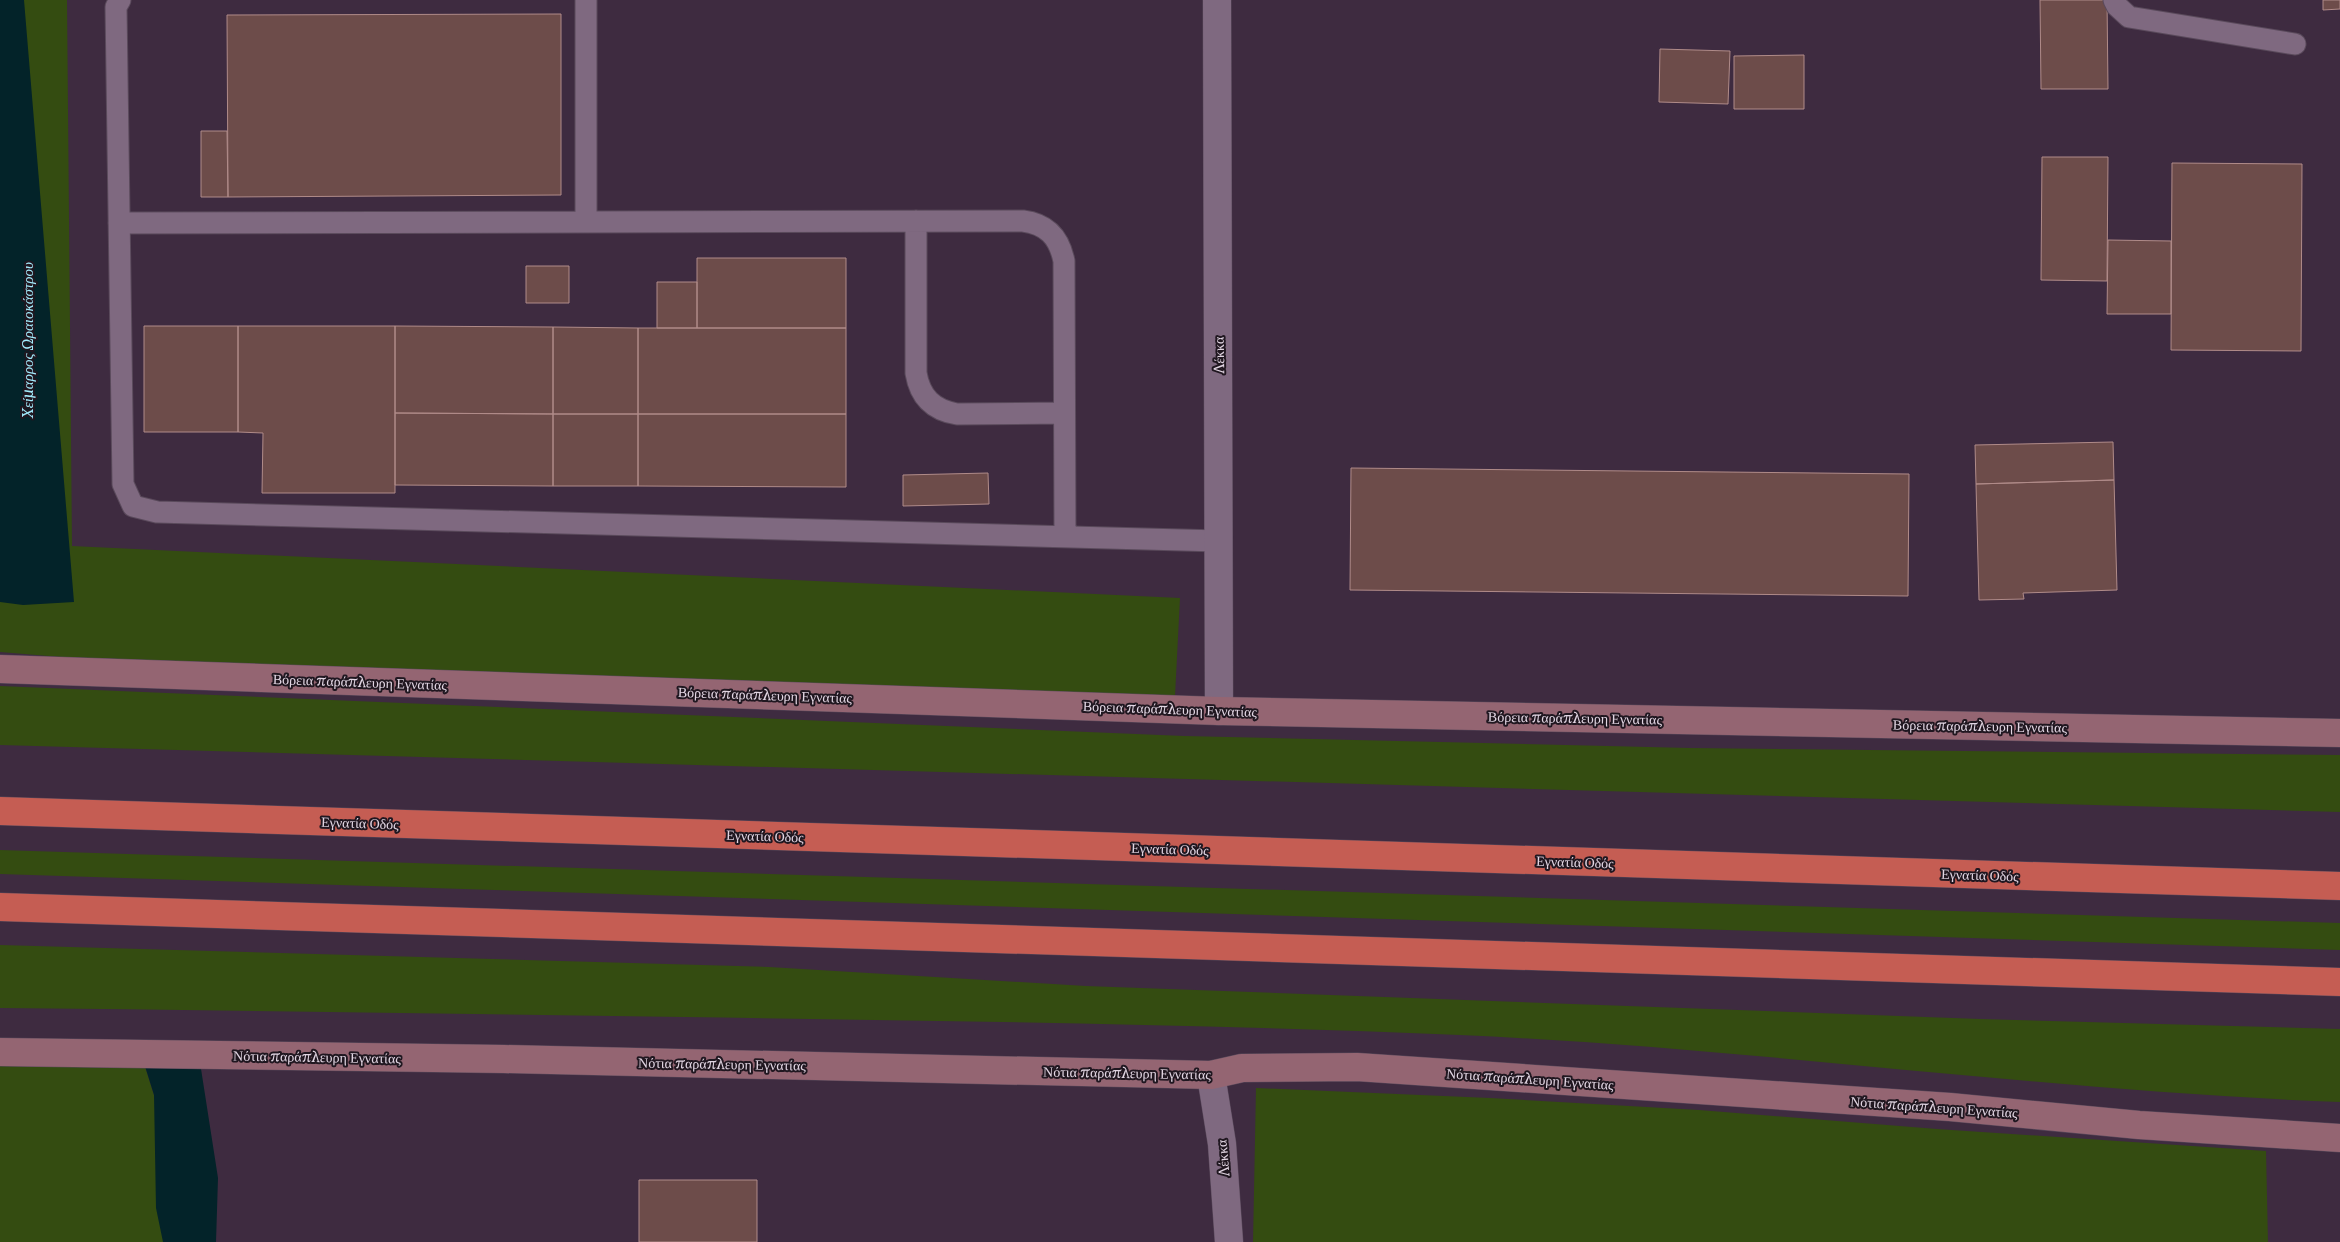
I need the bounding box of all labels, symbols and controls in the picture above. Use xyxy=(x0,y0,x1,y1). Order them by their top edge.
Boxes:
water label: Χείμαρρος Ωραιοκάστρου xyxy=(18,262,37,419)
street label: Λέκκα xyxy=(1210,336,1228,374)
street label: Βόρεια παράπλευρη Εγνατίας xyxy=(273,670,448,694)
street label: Βόρεια παράπλευρη Εγνατίας xyxy=(678,683,853,707)
street label: Βόρεια παράπλευρη Εγνατίας xyxy=(1083,697,1258,721)
street label: Βόρεια παράπλευρη Εγνατίας xyxy=(1488,707,1663,729)
street label: Βόρεια παράπλευρη Εγνατίας xyxy=(1893,715,2068,737)
street label: Εγνατία Οδός xyxy=(321,813,400,833)
street label: Εγνατία Οδός xyxy=(726,826,805,846)
street label: Εγνατία Οδός xyxy=(1131,839,1210,859)
street label: Εγνατία Οδός xyxy=(1536,852,1615,872)
street label: Εγνατία Οδός xyxy=(1941,865,2020,885)
street label: Νότια παράπλευρη Εγνατίας xyxy=(233,1047,401,1067)
street label: Νότια παράπλευρη Εγνατίας xyxy=(638,1054,806,1074)
street label: Νότια παράπλευρη Εγνατίας xyxy=(1043,1063,1211,1083)
street label: Νότια παράπλευρη Εγνατίας xyxy=(1446,1064,1615,1094)
street label: Νότια παράπλευρη Εγνατίας xyxy=(1850,1092,2019,1122)
street label: Λέκκα xyxy=(1212,1138,1234,1178)

